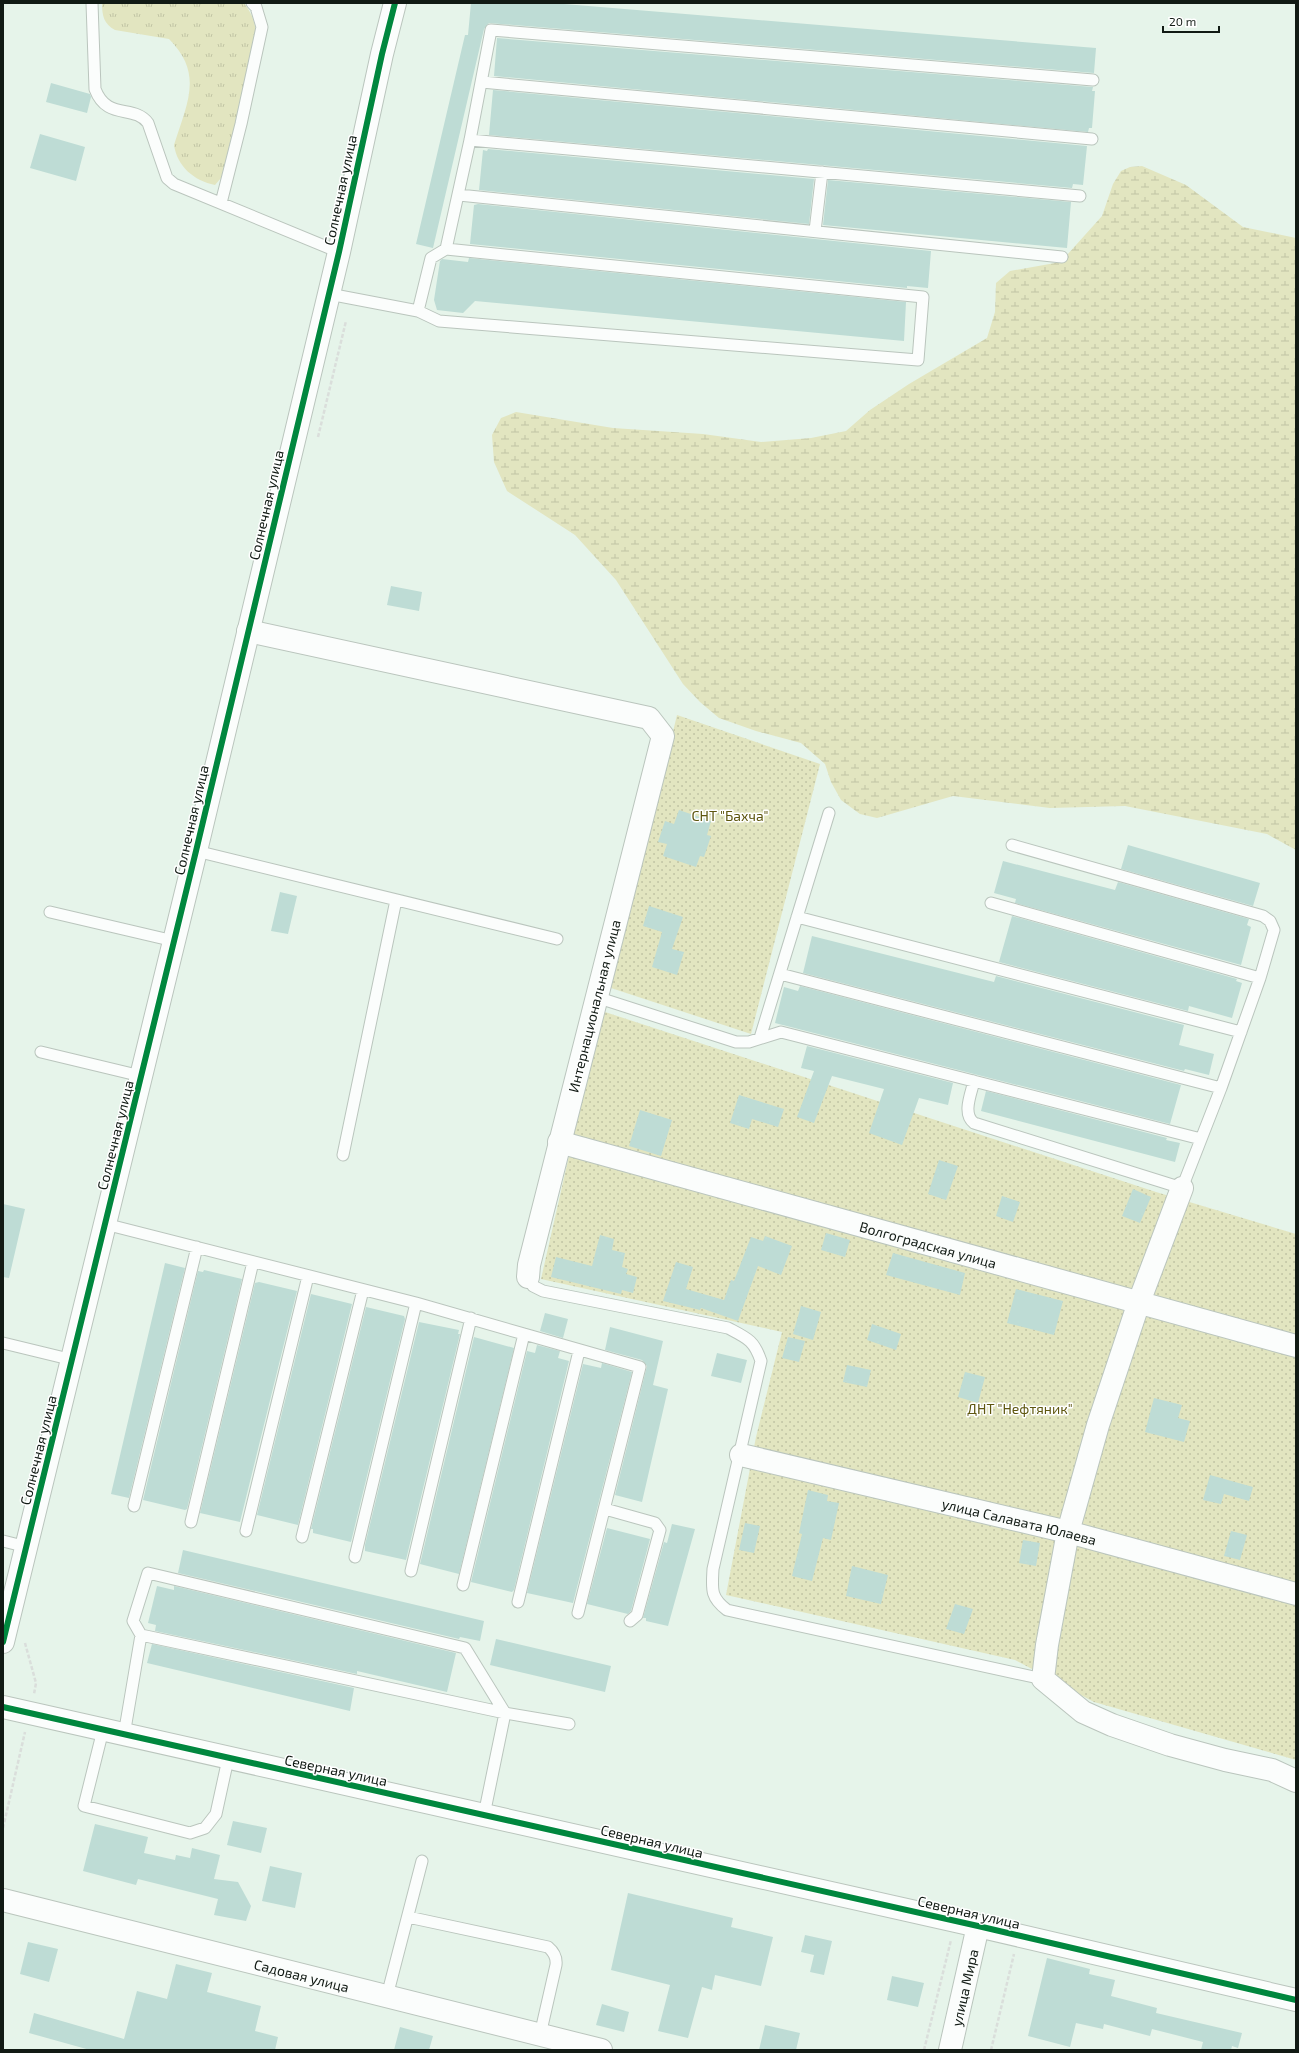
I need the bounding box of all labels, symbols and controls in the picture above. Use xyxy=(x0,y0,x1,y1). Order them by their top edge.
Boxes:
scale bar xyxy=(1163,8,1219,34)
text: 20 m xyxy=(1169,14,1196,28)
street label: Солнечная улица xyxy=(320,133,360,247)
street label: Солнечная улица xyxy=(245,448,287,562)
street label: Солнечная улица xyxy=(170,763,212,877)
park label: СНТ "Бахча" xyxy=(692,807,768,824)
street label: Интернациональная улица xyxy=(564,918,624,1094)
street label: Солнечная улица xyxy=(93,1078,137,1192)
street label: Волгоградская улица xyxy=(858,1217,999,1271)
street label: Солнечная улица xyxy=(16,1393,60,1507)
park label: ДНТ "Нефтяник" xyxy=(967,1400,1073,1417)
street label: улица Салавата Юлаева xyxy=(940,1494,1098,1548)
street label: Северная улица xyxy=(283,1751,389,1789)
street label: Северная улица xyxy=(599,1821,705,1861)
street label: Северная улица xyxy=(916,1892,1022,1932)
street label: улица Мира xyxy=(947,1947,981,2028)
street label: Садовая улица xyxy=(253,1955,351,1995)

